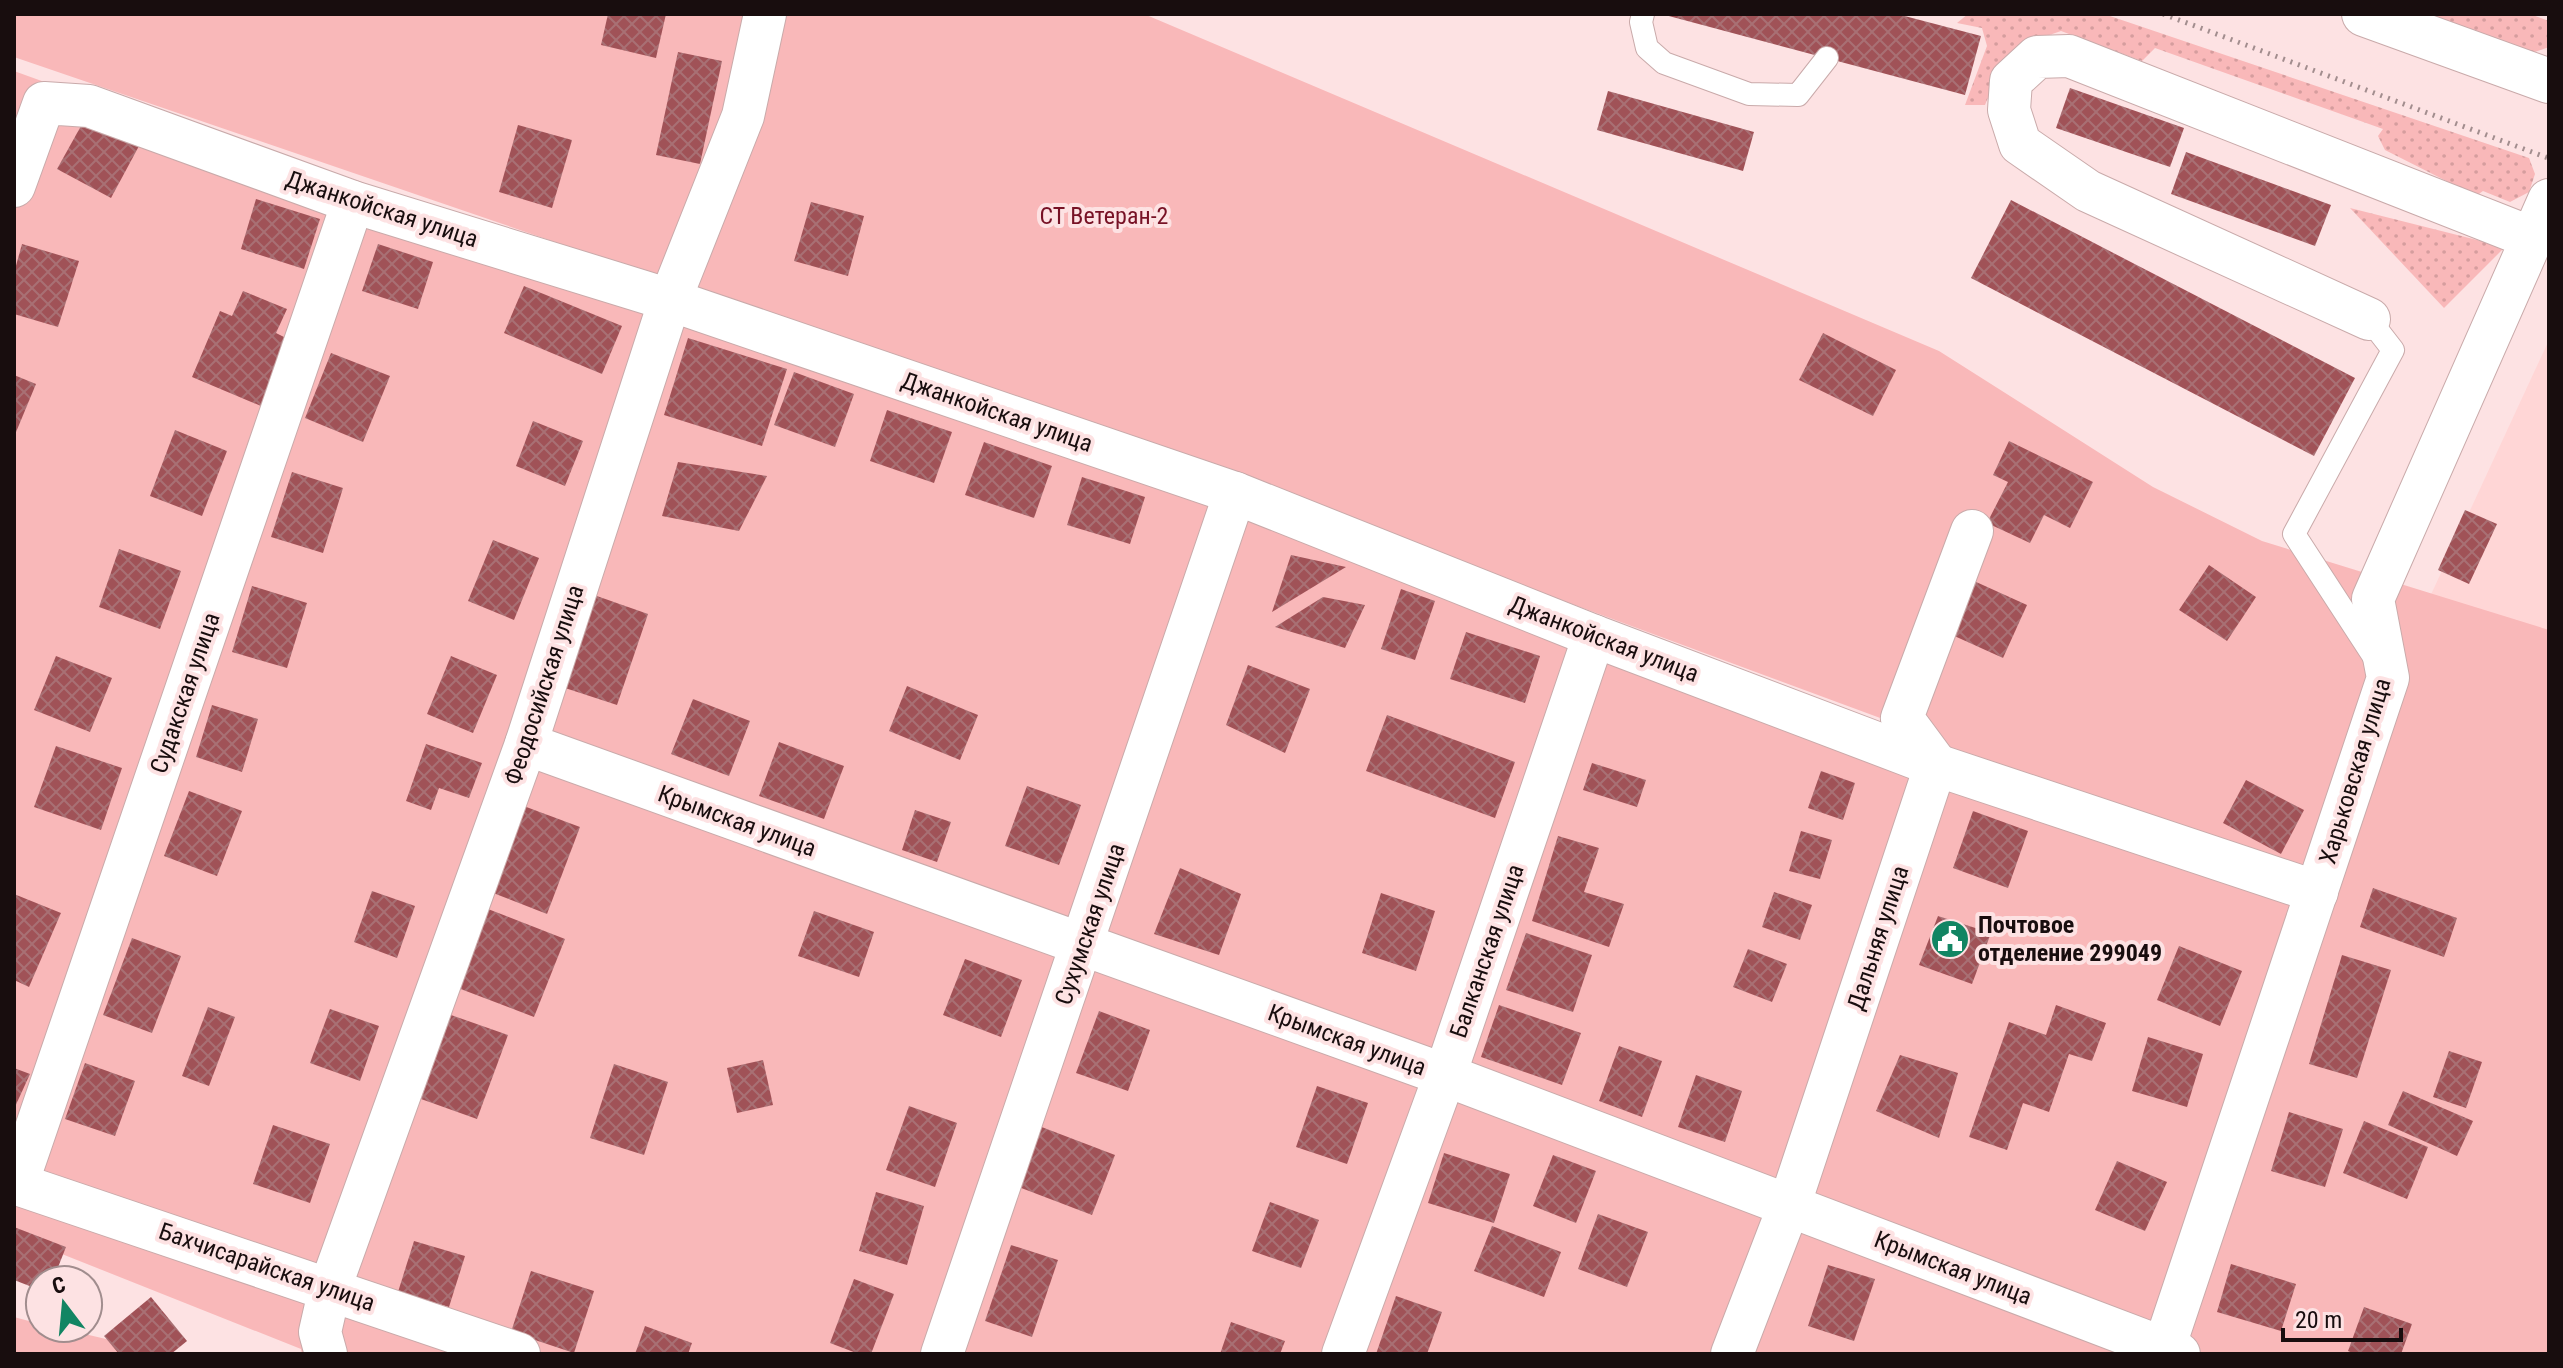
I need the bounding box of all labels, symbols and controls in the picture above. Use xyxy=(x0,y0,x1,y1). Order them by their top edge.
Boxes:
street label: Джанкойская улица xyxy=(282,165,482,253)
park label: СТ Ветеран-2 xyxy=(1040,202,1168,230)
street label: Джанкойская улица xyxy=(898,366,1096,458)
street label: Феодосийская улица xyxy=(498,582,590,788)
street label: Джанкойская улица xyxy=(1505,590,1703,688)
street label: Судакская улица xyxy=(144,609,226,777)
street label: Харьковская улица xyxy=(2313,675,2397,867)
street label: Крымская улица xyxy=(654,779,820,863)
street label: Сухумская улица xyxy=(1049,840,1131,1008)
street label: Балканская улица xyxy=(1444,861,1530,1041)
street label: Дальняя улица xyxy=(1842,862,1914,1014)
place label: Почтовое отделение 299049 xyxy=(1978,911,2162,967)
public building icon: Почтовое отделение 299049 xyxy=(1929,918,1971,960)
street label: Крымская улица xyxy=(1264,998,1430,1082)
street label: Бахчисарайская улица xyxy=(155,1217,379,1317)
street label: Крымская улица xyxy=(1870,1225,2036,1311)
north arrow xyxy=(24,1264,104,1344)
text: С xyxy=(49,1272,68,1299)
scale bar xyxy=(2283,1292,2401,1342)
text: 20 m xyxy=(2295,1306,2342,1334)

